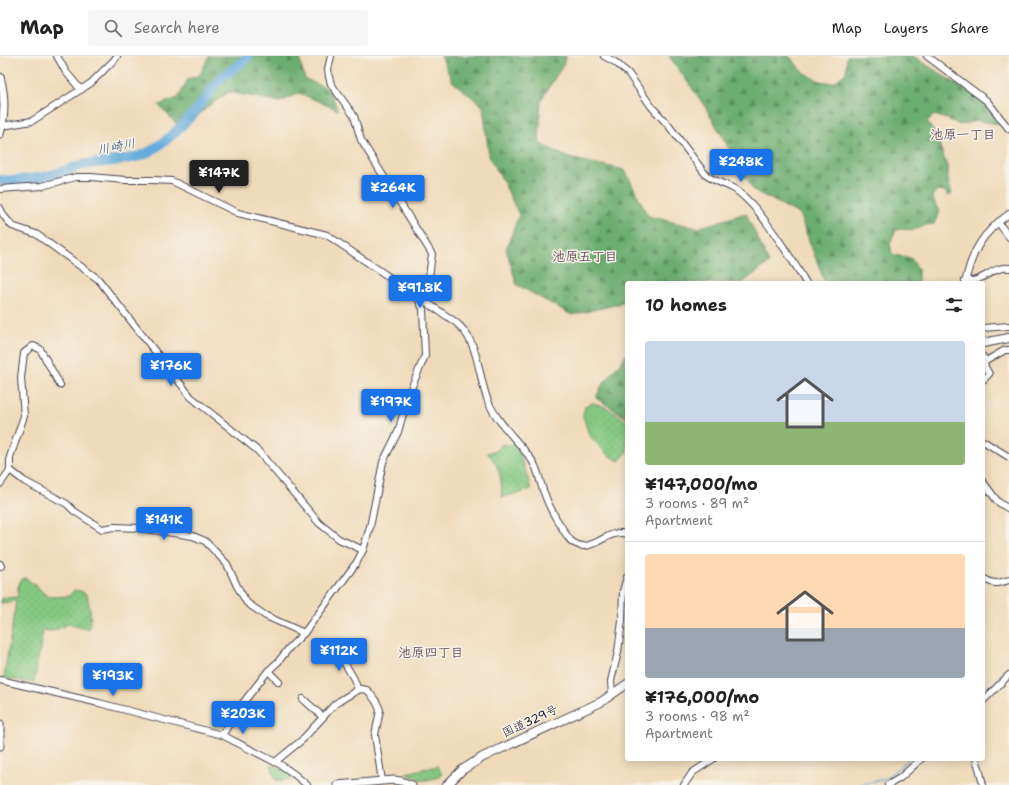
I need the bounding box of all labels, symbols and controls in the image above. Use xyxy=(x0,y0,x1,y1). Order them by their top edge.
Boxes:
search box xyxy=(88,10,368,46)
text: Map xyxy=(20,15,64,40)
icon: search xyxy=(102,17,124,39)
text: Search here xyxy=(134,18,220,38)
text: Map xyxy=(832,19,862,37)
text: Layers xyxy=(884,19,928,37)
text: Share xyxy=(950,19,989,37)
district label: 池原一丁目 xyxy=(930,126,996,143)
water label: 川崎川 xyxy=(95,134,137,159)
pin: ¥248K xyxy=(713,149,769,183)
text: ¥248K xyxy=(719,153,763,170)
pin: ¥147K xyxy=(191,160,247,194)
text: ¥147K xyxy=(199,164,240,181)
pin: ¥264K xyxy=(365,175,421,209)
text: ¥264K xyxy=(371,179,416,196)
district label: 池原五丁目 xyxy=(552,248,618,265)
pin: ¥91.8K xyxy=(387,275,453,309)
text: ¥91.8K xyxy=(398,279,442,296)
text: 10 homes xyxy=(645,294,727,316)
icon: filters xyxy=(943,294,965,316)
pin: ¥176K xyxy=(143,353,199,387)
text: ¥176K xyxy=(150,357,192,374)
icon: home xyxy=(769,367,841,439)
pin: ¥197K xyxy=(363,389,419,423)
text: ¥197K xyxy=(370,393,412,410)
text: ¥147,000/mo xyxy=(645,473,758,495)
text: 3 rooms · 89 m² xyxy=(645,495,749,512)
pin: ¥141K xyxy=(136,507,192,541)
text: ¥141K xyxy=(145,511,183,528)
text: Apartment xyxy=(645,512,713,529)
icon: home xyxy=(769,580,841,652)
pin: ¥112K xyxy=(311,638,367,672)
text: ¥112K xyxy=(320,642,358,659)
district label: 池原四丁目 xyxy=(398,644,464,661)
pin: ¥193K xyxy=(85,663,141,697)
text: ¥193K xyxy=(92,667,134,684)
text: ¥176,000/mo xyxy=(645,686,759,708)
pin: ¥203K xyxy=(215,701,271,735)
street label: 国道329号 xyxy=(500,701,560,741)
text: ¥203K xyxy=(221,705,265,722)
text: 3 rooms · 98 m² xyxy=(645,708,749,725)
text: Apartment xyxy=(645,725,713,742)

